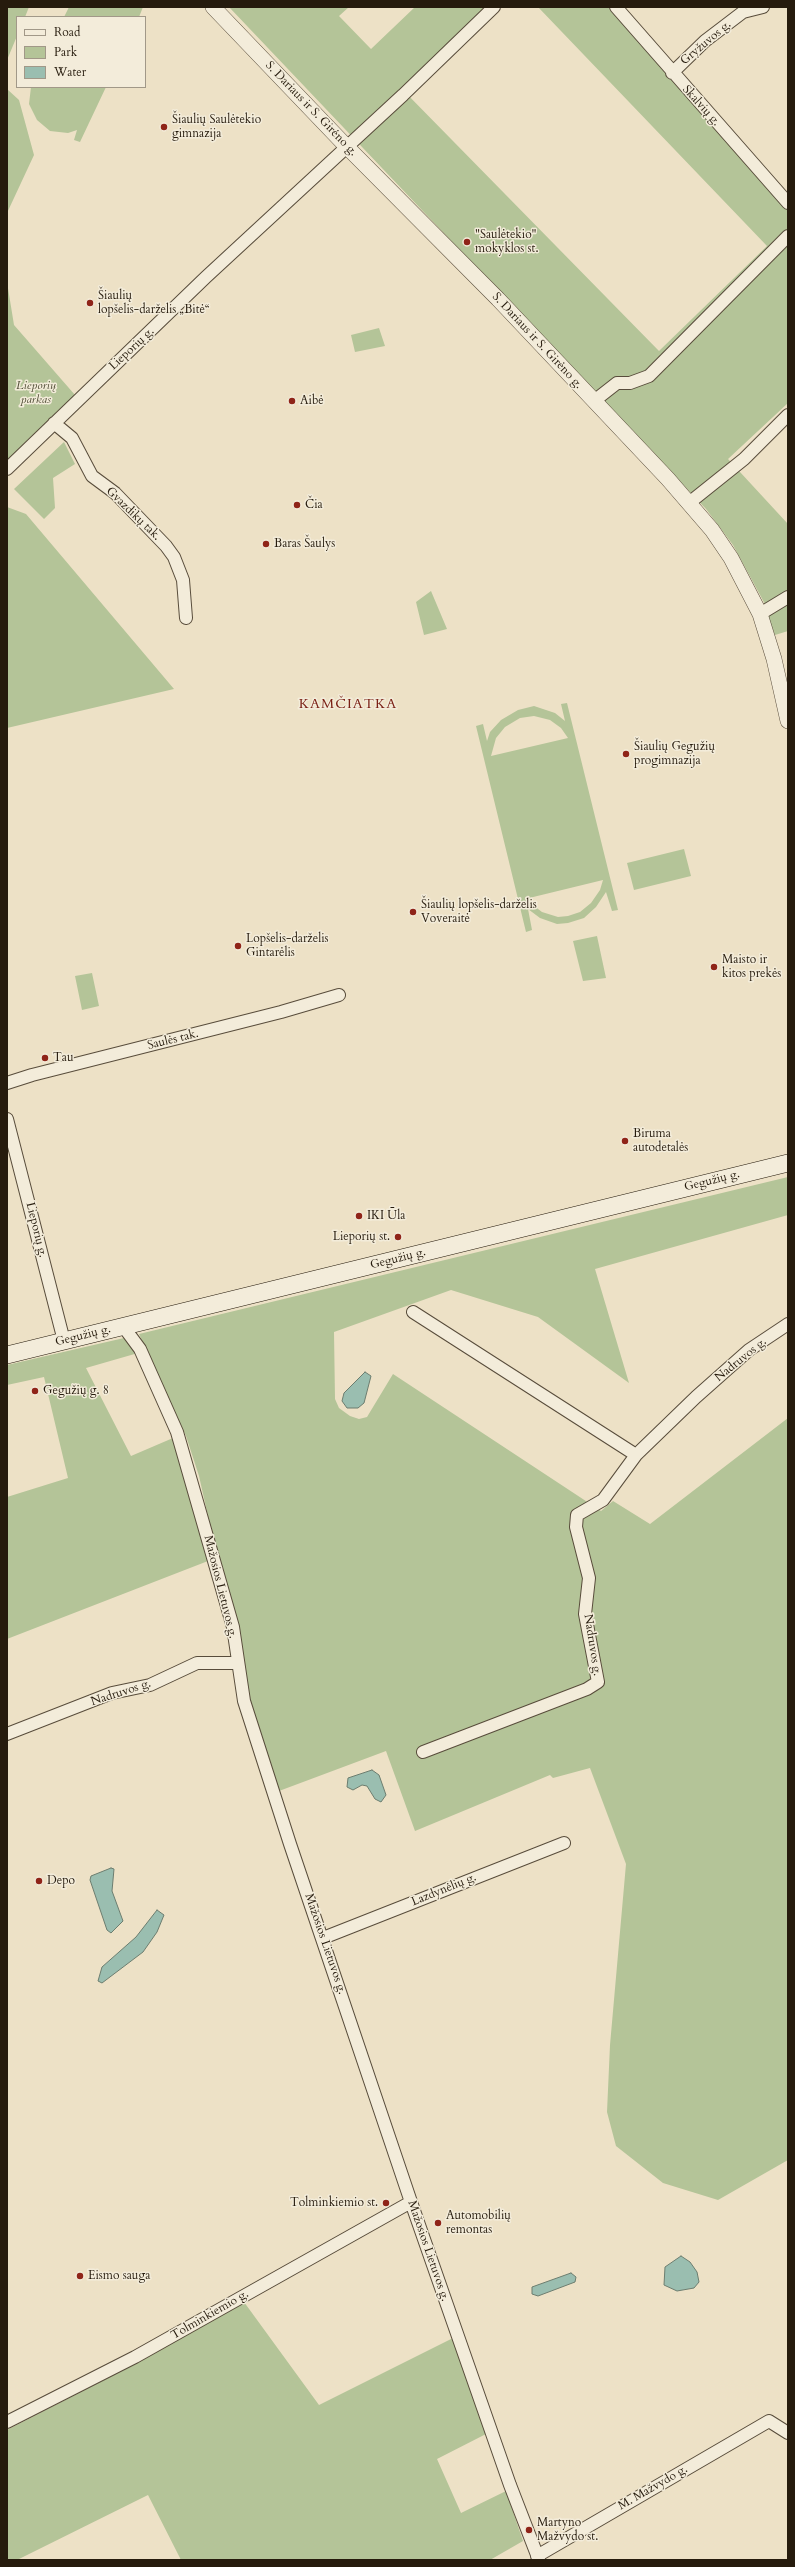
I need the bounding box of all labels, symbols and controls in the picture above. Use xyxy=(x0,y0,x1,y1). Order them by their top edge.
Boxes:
legend xyxy=(16,16,146,88)
street label: Gryžuvos g. xyxy=(678,18,734,68)
text: Road xyxy=(54,24,80,40)
text: Park xyxy=(54,44,77,60)
street label: S. Dariaus ir S. Girėno g. xyxy=(262,59,360,159)
text: Water xyxy=(54,64,86,80)
street label: Skalvių g. xyxy=(679,83,723,129)
place label: Šiaulių Saulėtekio gimnazija xyxy=(172,113,261,141)
marker: Šiaulių Saulėtekio gimnazija xyxy=(159,122,169,132)
place label: "Saulėtekio" mokyklos st. xyxy=(475,228,538,256)
marker: "Saulėtekio" mokyklos st. xyxy=(462,237,472,247)
place label: Šiaulių lopšelis-darželis „Bitė“ xyxy=(98,289,210,317)
street label: S. Dariaus ir S. Girėno g. xyxy=(489,290,585,392)
marker: Šiaulių lopšelis-darželis „Bitė“ xyxy=(85,298,95,308)
street label: Lieporių g. xyxy=(107,325,157,373)
park label: Lieporių parkas xyxy=(16,379,56,407)
place label: Aibė xyxy=(300,394,324,408)
marker: Aibė xyxy=(287,396,297,406)
street label: Gvazdikų tak. xyxy=(103,484,163,544)
place label: Čia xyxy=(305,498,323,512)
marker: Čia xyxy=(292,500,302,510)
place label: Baras Šaulys xyxy=(274,537,335,551)
marker: Baras Šaulys xyxy=(261,539,271,549)
district label: KAMČIATKA xyxy=(299,697,397,713)
place label: Šiaulių Gegužių progimnazija xyxy=(634,740,715,768)
marker: Šiaulių Gegužių progimnazija xyxy=(621,749,631,759)
place label: Šiaulių lopšelis-darželis Voveraitė xyxy=(421,898,537,926)
marker: Šiaulių lopšelis-darželis Voveraitė xyxy=(408,907,418,917)
place label: Lopšelis-darželis Gintarėlis xyxy=(246,932,329,960)
marker: Lopšelis-darželis Gintarėlis xyxy=(233,941,243,951)
place label: Maisto ir kitos prekės xyxy=(722,953,781,981)
marker: Maisto ir kitos prekės xyxy=(709,962,719,972)
street label: Saulės tak. xyxy=(146,1027,200,1053)
place label: Tau xyxy=(53,1051,74,1065)
marker: Tau xyxy=(40,1053,50,1063)
place label: Biruma autodetalės xyxy=(633,1127,688,1155)
marker: Biruma autodetalės xyxy=(620,1136,630,1146)
street label: Gegužių g. xyxy=(683,1167,741,1195)
street label: Lieporių g. xyxy=(22,1201,50,1259)
place label: IKI Ūla xyxy=(367,1209,405,1223)
marker: IKI Ūla xyxy=(354,1211,364,1221)
place label: Lieporių st. xyxy=(333,1230,390,1244)
marker: Lieporių st. xyxy=(393,1232,403,1242)
street label: Gegužių g. xyxy=(369,1245,427,1273)
street label: Gegužių g. xyxy=(54,1322,112,1350)
street label: Nadruvos g. xyxy=(712,1335,770,1385)
place label: Gegužių g. 8 xyxy=(43,1384,109,1398)
marker: Gegužių g. 8 xyxy=(30,1386,40,1396)
street label: Mažosios Lietuvos g. xyxy=(200,1534,240,1640)
street label: Nadruvos g. xyxy=(580,1613,604,1677)
street label: Nadruvos g. xyxy=(89,1677,153,1709)
street label: Lazdynėlių g. xyxy=(409,1870,479,1910)
place label: Depo xyxy=(47,1874,75,1888)
marker: Depo xyxy=(34,1876,44,1886)
street label: Mažosios Lietuvos g. xyxy=(301,1892,349,1996)
place label: Tolminkiemio st. xyxy=(290,2196,378,2210)
marker: Tolminkiemio st. xyxy=(381,2198,391,2208)
street label: Mažosios Lietuvos g. xyxy=(404,2199,452,2303)
place label: Automobilių remontas xyxy=(446,2209,511,2237)
marker: Automobilių remontas xyxy=(433,2218,443,2228)
place label: Eismo sauga xyxy=(88,2269,150,2283)
marker: Eismo sauga xyxy=(75,2271,85,2281)
street label: Tolminkiemio g. xyxy=(169,2287,251,2343)
street label: M. Mažvydo g. xyxy=(616,2462,690,2514)
place label: Martyno Mažvydo st. xyxy=(537,2516,598,2544)
marker: Martyno Mažvydo st. xyxy=(524,2525,534,2535)

